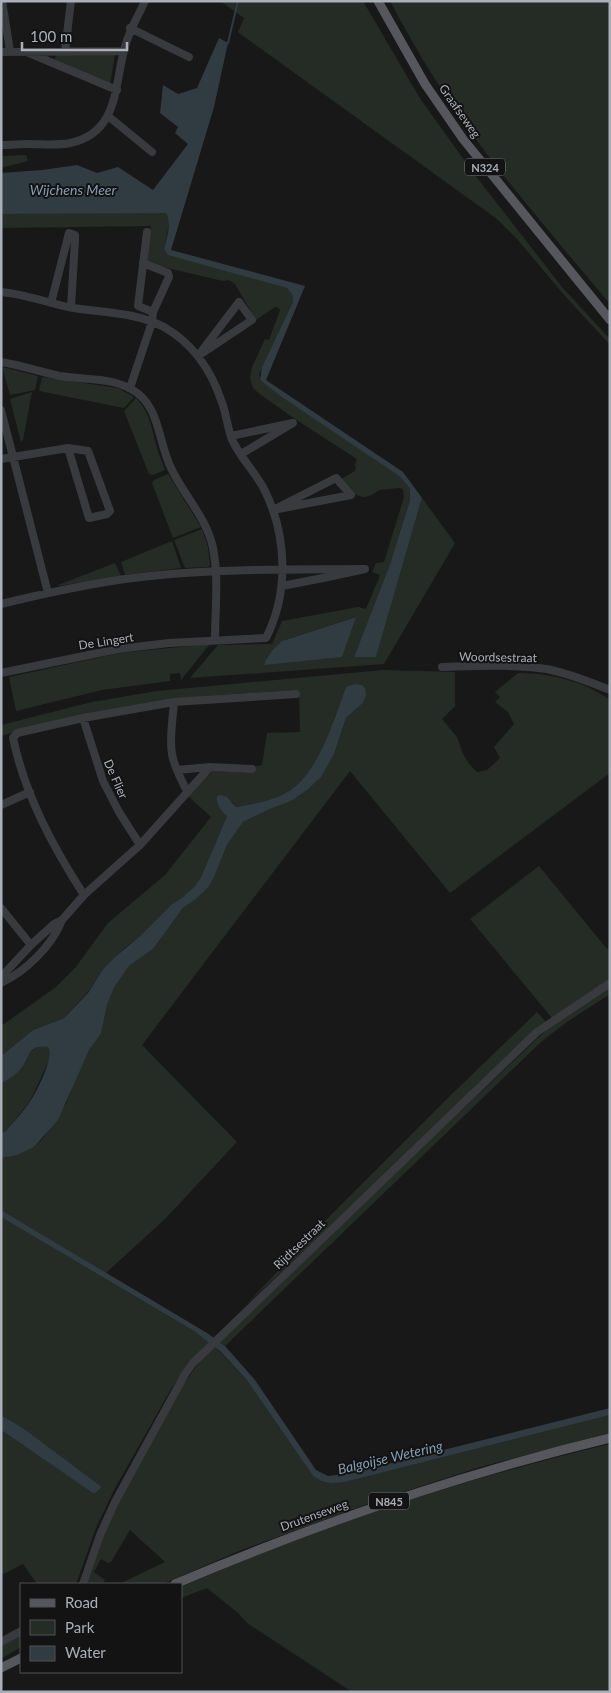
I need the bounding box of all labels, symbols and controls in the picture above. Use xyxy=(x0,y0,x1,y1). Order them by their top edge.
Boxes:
scale bar xyxy=(22,20,128,52)
text: 100 m xyxy=(30,27,72,45)
street label: Graafseweg xyxy=(436,81,484,141)
road number: N324 xyxy=(465,158,505,176)
water label: Wijchens Meer xyxy=(30,181,117,198)
street label: De Lingert xyxy=(77,629,135,653)
street label: Woordsestraat xyxy=(459,649,538,665)
street label: De Flier xyxy=(101,757,132,802)
street label: Rijdtsestraat xyxy=(270,1215,328,1272)
water label: Balgoijse Wetering xyxy=(336,1437,444,1477)
road number: N845 xyxy=(369,1492,409,1510)
street label: Drutenseweg xyxy=(278,1496,350,1534)
legend xyxy=(20,1583,182,1673)
text: Road xyxy=(65,1593,98,1611)
text: Park xyxy=(65,1618,95,1636)
text: Water xyxy=(65,1643,106,1661)

